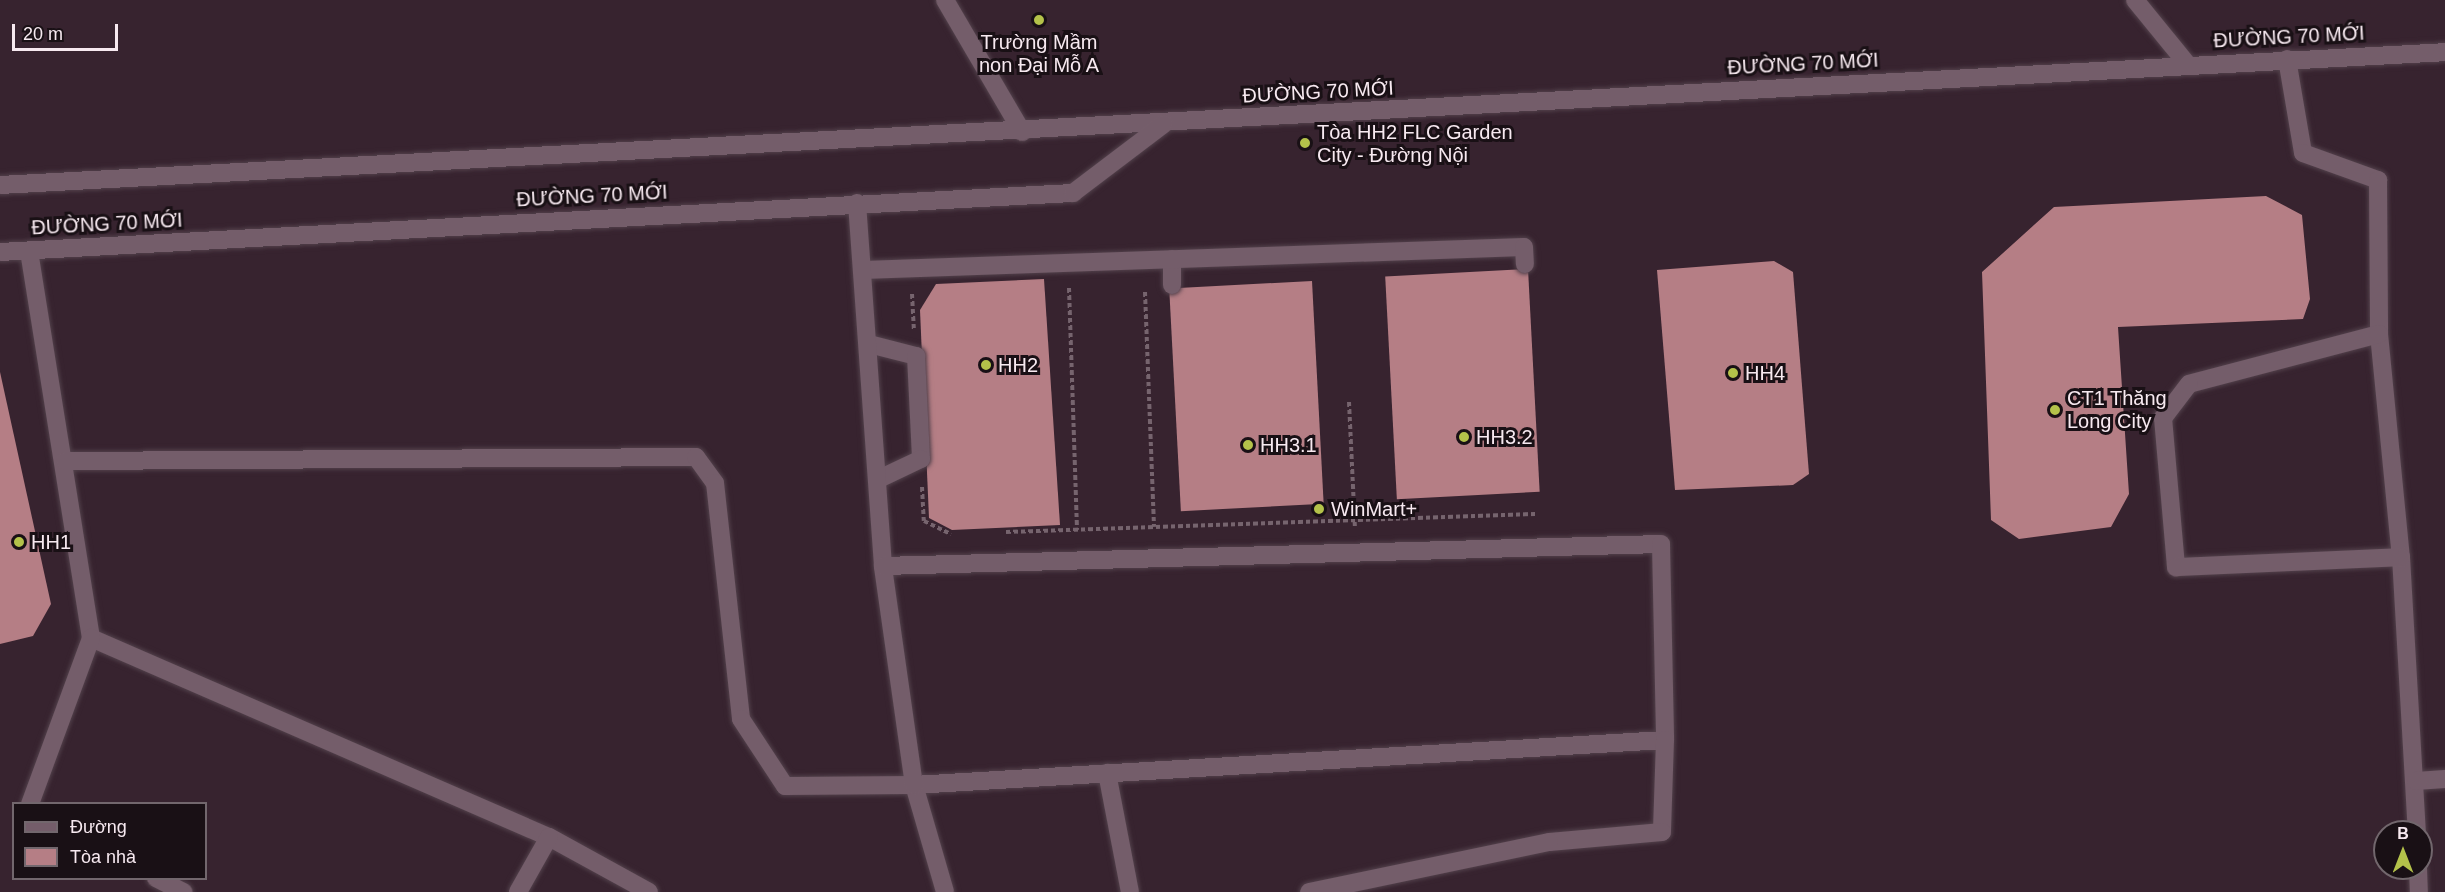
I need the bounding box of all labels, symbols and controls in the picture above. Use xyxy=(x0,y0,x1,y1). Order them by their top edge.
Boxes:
scale bar xyxy=(15,12,122,50)
marker: Trường Mầm non Đại Mỗ A xyxy=(1032,13,1046,27)
street label: ĐƯỜNG 70 MỚI xyxy=(2213,21,2365,53)
text: 20 m xyxy=(23,24,63,44)
place label: Trường Mầm non Đại Mỗ A xyxy=(978,30,1100,77)
street label: ĐƯỜNG 70 MỚI xyxy=(1727,48,1879,80)
street label: ĐƯỜNG 70 MỚI xyxy=(1242,76,1394,108)
place label: Tòa HH2 FLC Garden City - Đường Nội xyxy=(1317,120,1513,167)
marker: Tòa HH2 FLC Garden City - Đường Nội xyxy=(1298,136,1312,150)
street label: ĐƯỜNG 70 MỚI xyxy=(516,180,668,212)
street label: ĐƯỜNG 70 MỚI xyxy=(31,208,183,240)
place label: HH2 xyxy=(998,353,1038,377)
marker: HH2 xyxy=(979,358,993,372)
place label: HH4 xyxy=(1745,361,1785,385)
marker: HH4 xyxy=(1726,366,1740,380)
place label: CT1 Thăng Long City xyxy=(2067,386,2167,433)
marker: CT1 Thăng Long City xyxy=(2048,403,2062,417)
place label: HH3.2 xyxy=(1476,425,1533,449)
marker: HH3.2 xyxy=(1457,430,1471,444)
place label: HH3.1 xyxy=(1260,433,1317,457)
marker: HH3.1 xyxy=(1241,438,1255,452)
place label: WinMart+ xyxy=(1331,497,1417,521)
marker: WinMart+ xyxy=(1312,502,1326,516)
place label: HH1 xyxy=(31,530,71,554)
marker: HH1 xyxy=(12,535,26,549)
legend xyxy=(12,802,207,880)
text: Đường xyxy=(70,817,127,837)
north arrow xyxy=(2373,820,2433,880)
text: B xyxy=(2397,825,2409,842)
text: Tòa nhà xyxy=(70,847,136,867)

